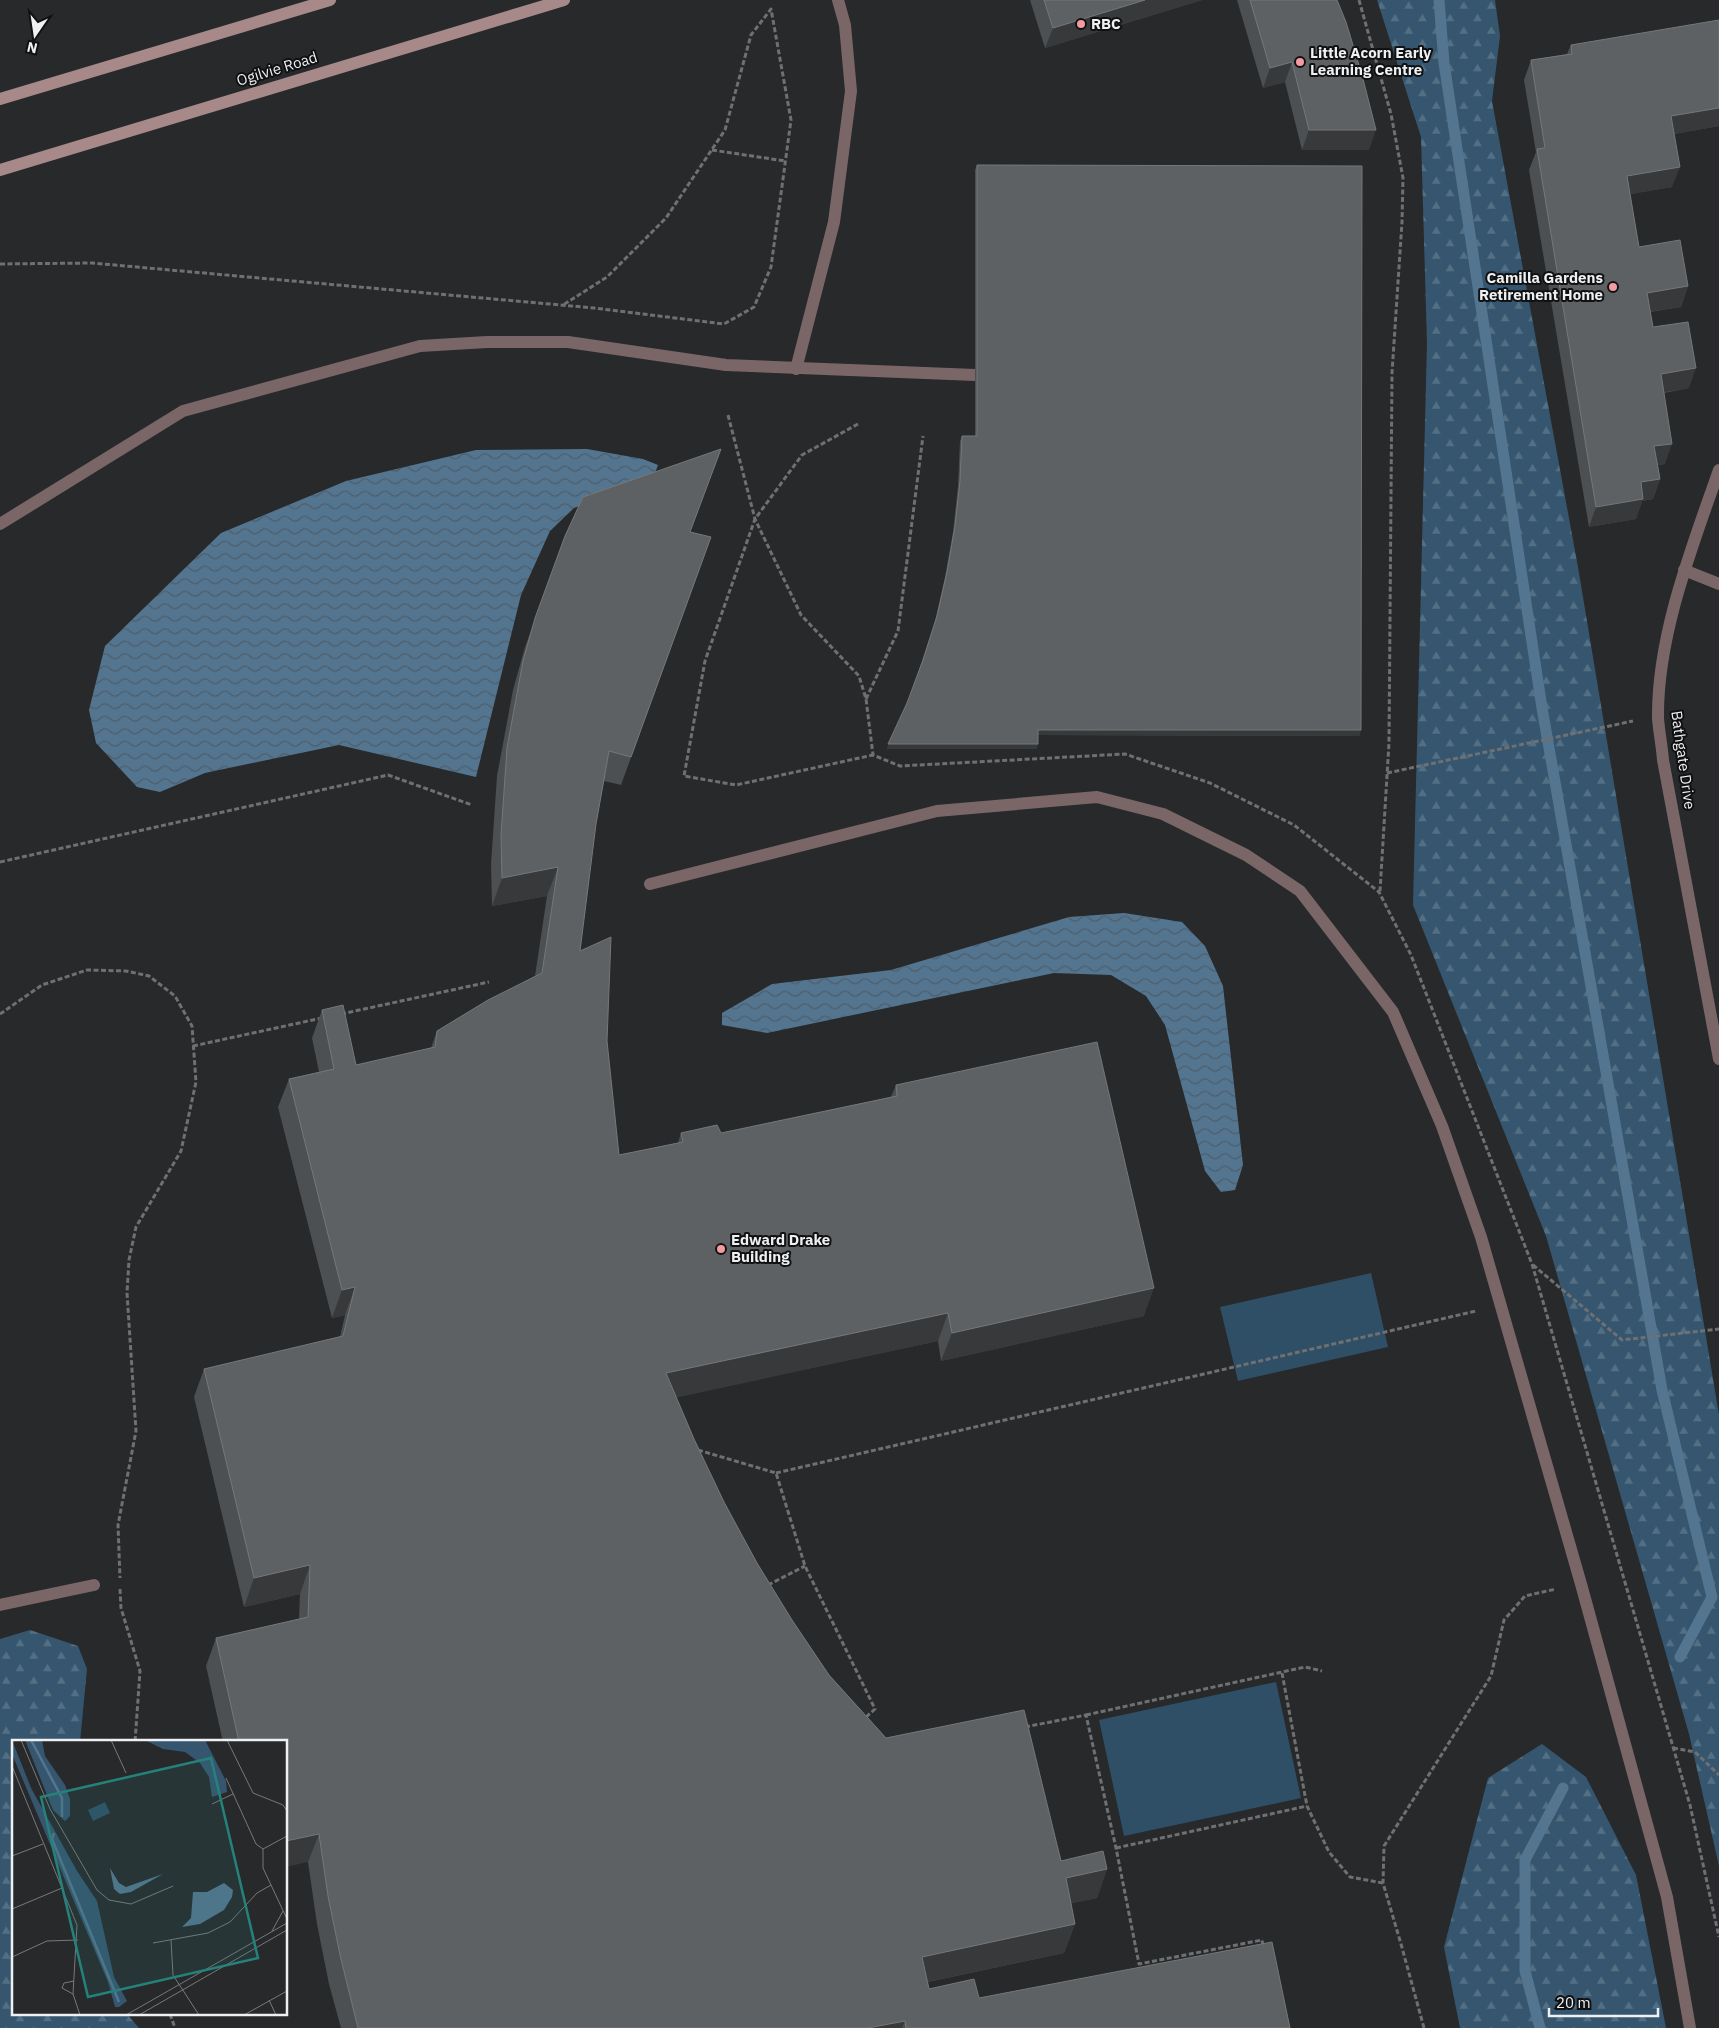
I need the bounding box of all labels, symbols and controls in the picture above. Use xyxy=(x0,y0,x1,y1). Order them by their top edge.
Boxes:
north arrow xyxy=(10,10,60,60)
place label: RBC xyxy=(1091,14,1121,33)
marker: RBC xyxy=(1075,18,1087,30)
text: N xyxy=(25,38,39,58)
place label: Little Acorn Early Learning Centre xyxy=(1310,43,1431,79)
street label: Ogilvie Road xyxy=(234,47,320,90)
marker: Little Acorn Early Learning Centre xyxy=(1294,56,1306,68)
place label: Camilla Gardens Retirement Home xyxy=(1479,268,1603,304)
marker: Camilla Gardens Retirement Home xyxy=(1607,281,1619,293)
street label: Bathgate Drive xyxy=(1667,709,1700,810)
place label: Edward Drake Building xyxy=(731,1230,830,1266)
marker: Edward Drake Building xyxy=(715,1243,727,1255)
inset map xyxy=(12,1740,288,2016)
scale bar xyxy=(1549,1986,1658,2018)
text: 20 m xyxy=(1556,1993,1591,2012)

